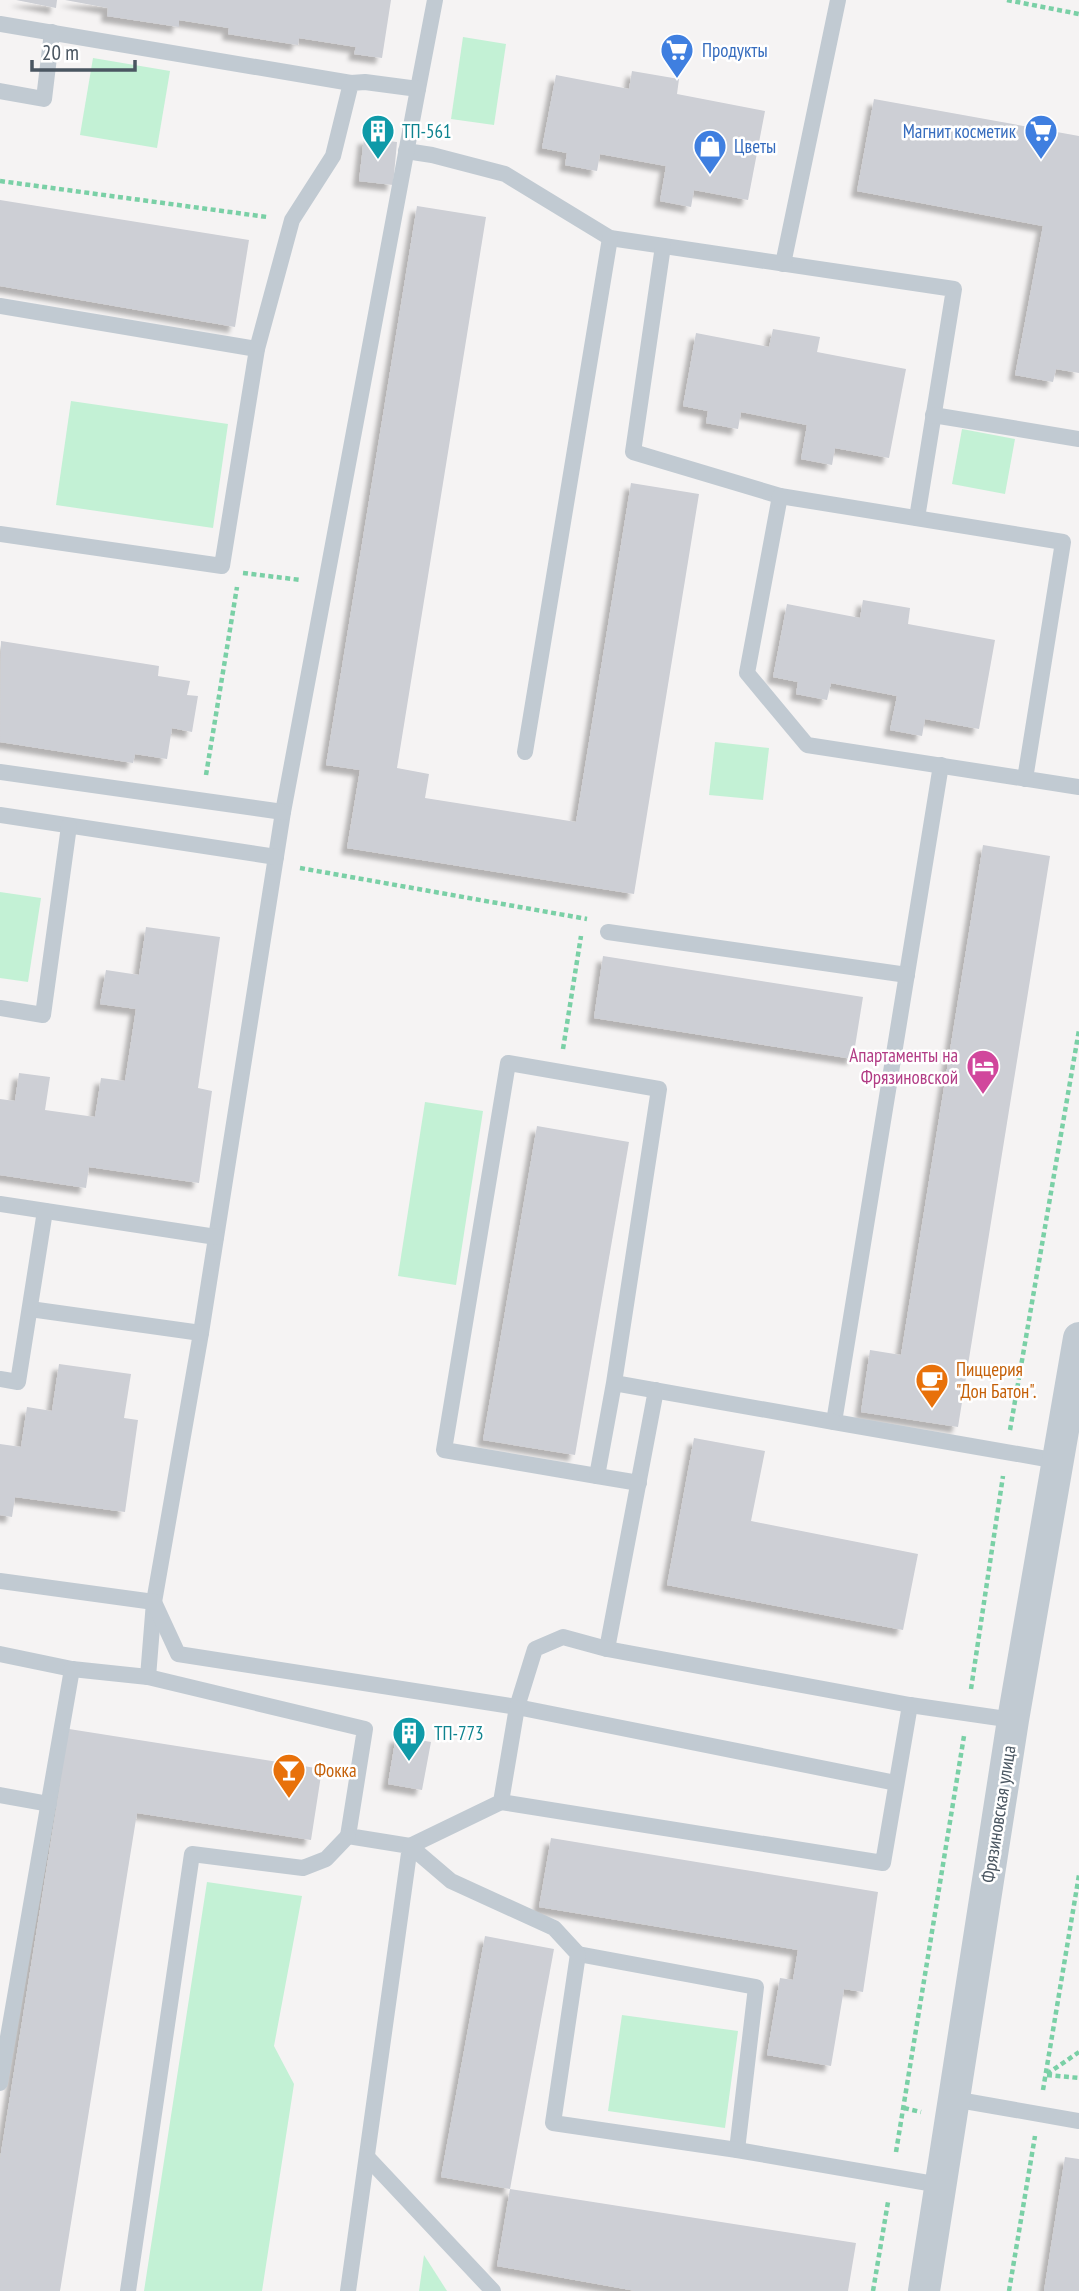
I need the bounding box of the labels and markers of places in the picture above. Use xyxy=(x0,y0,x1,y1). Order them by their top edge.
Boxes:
supermarket icon: Продукты xyxy=(658,31,696,80)
place label: Продукты xyxy=(702,38,768,62)
building icon: ТП-561 xyxy=(359,112,397,161)
supermarket icon: Магнит косметик xyxy=(1022,112,1060,161)
place label: ТП-561 xyxy=(402,119,452,143)
place label: Магнит косметик xyxy=(903,119,1017,143)
shop icon: Цветы xyxy=(691,127,729,176)
place label: Цветы xyxy=(734,134,776,158)
place label: Апартаменты на Фрязиновской xyxy=(849,1043,958,1089)
hotel icon: Апартаменты на Фрязиновской xyxy=(964,1047,1002,1096)
place label: Пиццерия "Дон Батон". xyxy=(956,1357,1036,1403)
cafe icon: Пиццерия "Дон Батон". xyxy=(913,1361,951,1410)
building icon: ТП-773 xyxy=(390,1714,428,1763)
place label: ТП-773 xyxy=(434,1721,484,1745)
bar icon: Фокка xyxy=(270,1751,308,1800)
place label: Фокка xyxy=(314,1758,357,1782)

